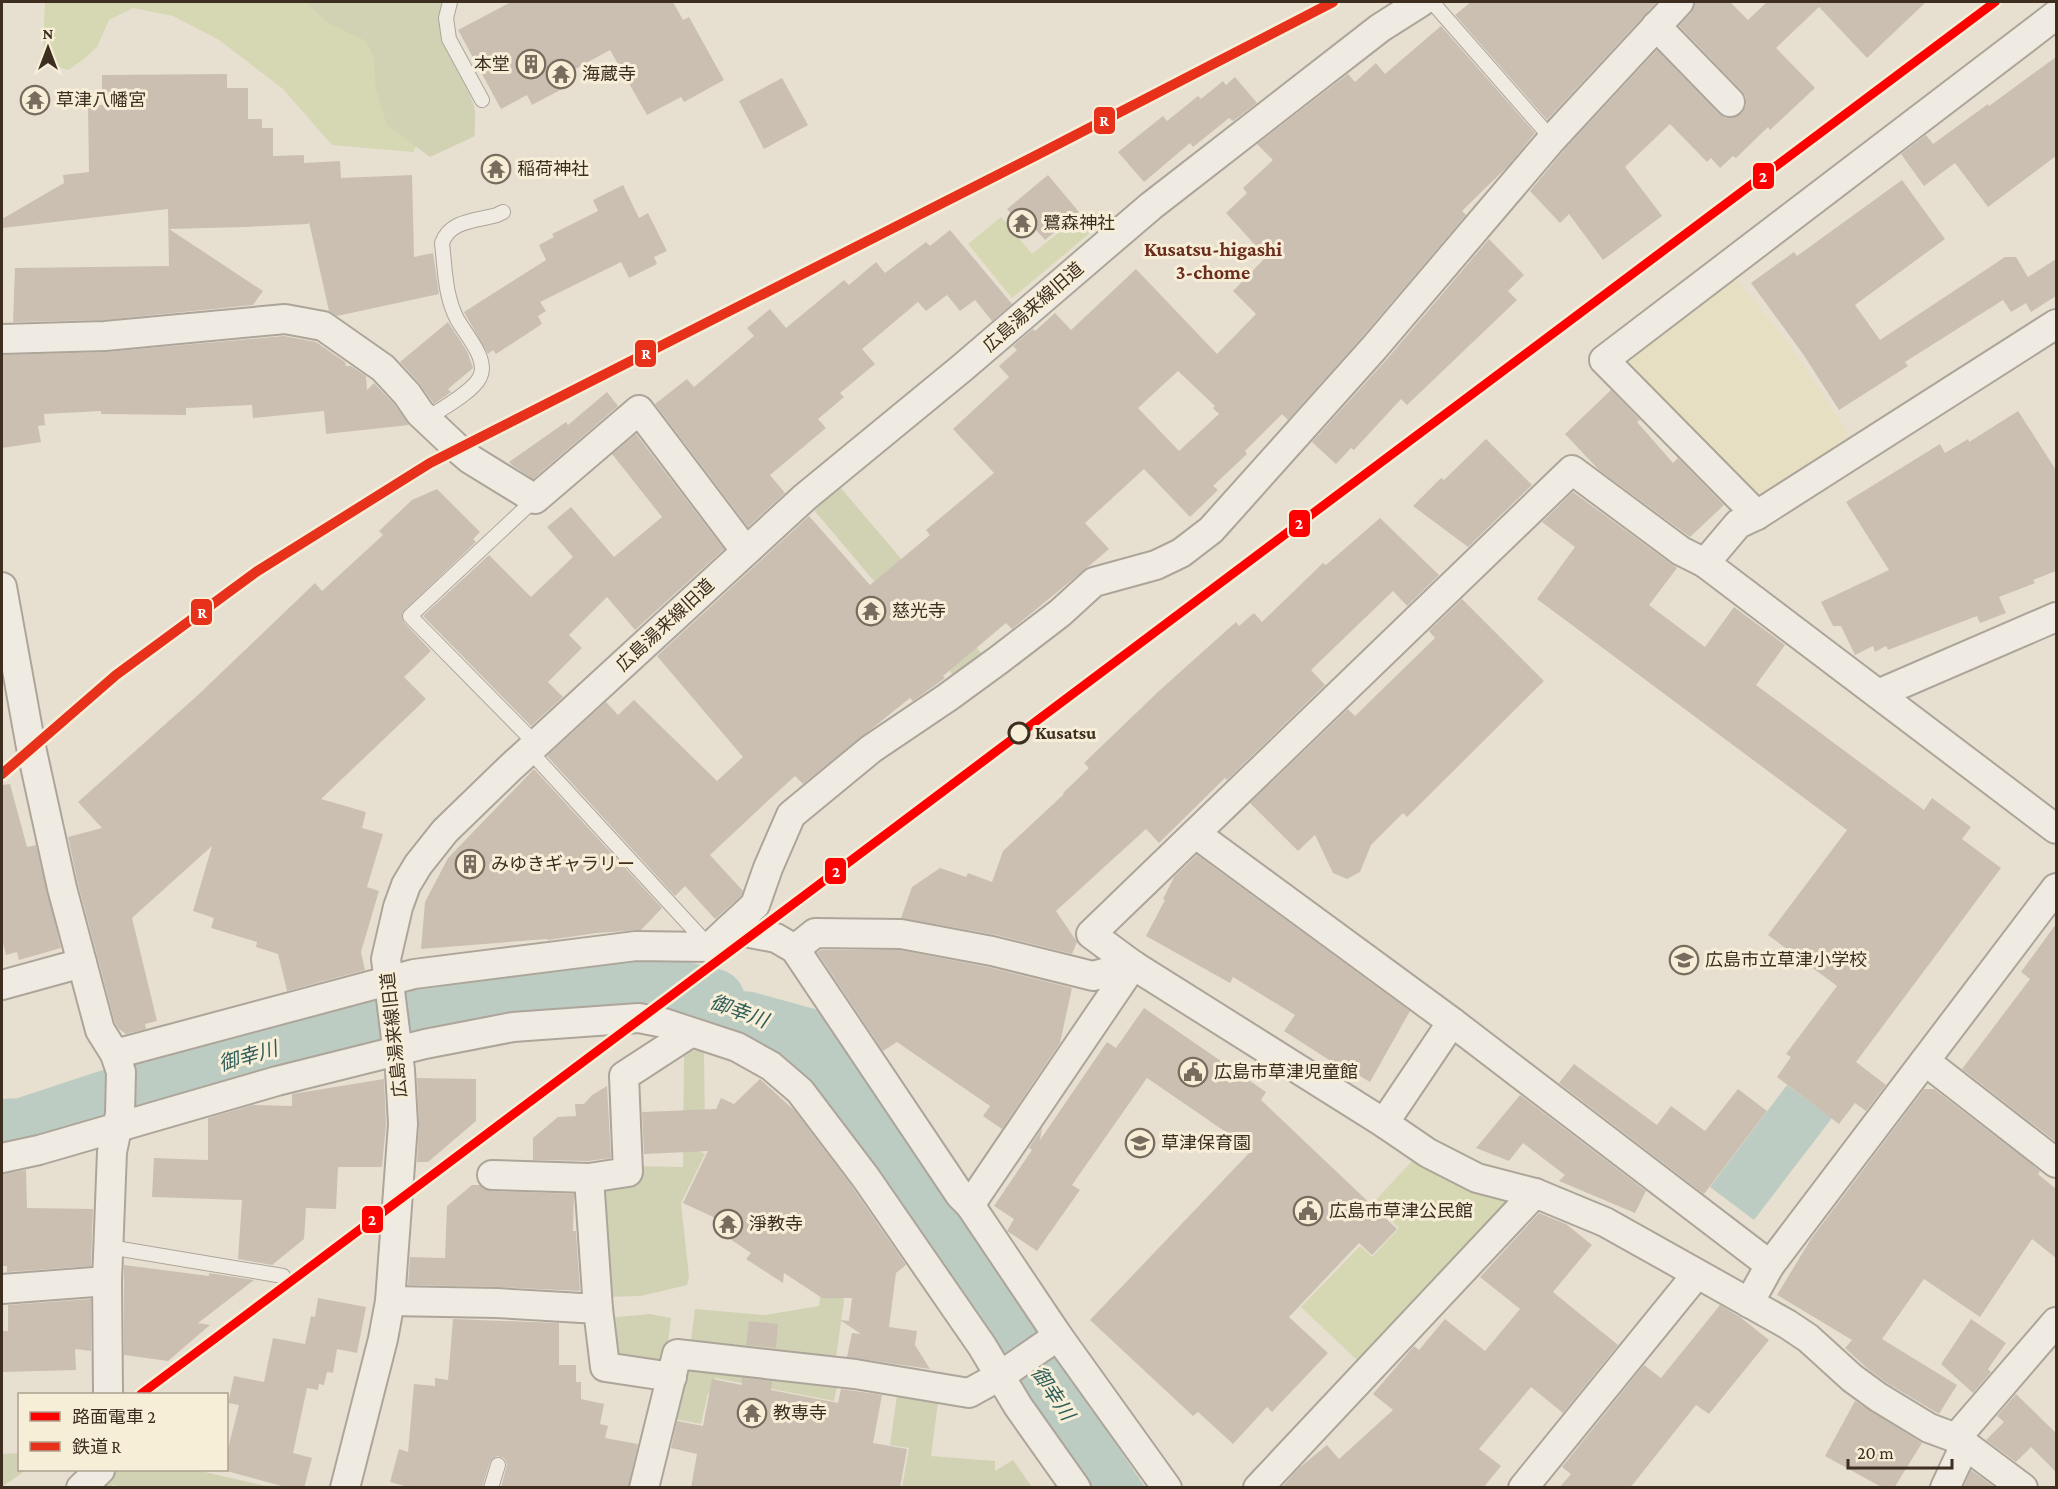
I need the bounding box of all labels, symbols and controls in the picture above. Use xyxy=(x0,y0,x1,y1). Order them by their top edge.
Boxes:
north arrow xyxy=(18,18,78,78)
text: N xyxy=(43,25,54,42)
building icon: 本堂 xyxy=(515,48,547,80)
place label: 本堂 xyxy=(474,54,510,74)
temple icon: 海蔵寺 xyxy=(545,58,577,90)
place label: 海蔵寺 xyxy=(582,64,636,84)
temple icon: 草津八幡宮 xyxy=(19,84,51,116)
place label: 草津八幡宮 xyxy=(56,90,146,110)
line badge: R xyxy=(1093,106,1116,135)
text: R xyxy=(1099,112,1109,129)
temple icon: 稲荷神社 xyxy=(480,153,512,185)
place label: 稲荷神社 xyxy=(517,159,589,179)
line badge: 2 xyxy=(1752,162,1775,190)
text: 2 xyxy=(1759,168,1767,185)
temple icon: 鷺森神社 xyxy=(1006,207,1038,239)
place label: 鷺森神社 xyxy=(1043,213,1115,233)
district label: Kusatsu-higashi 3-chome xyxy=(1144,238,1282,283)
street label: 広島湯来線旧道 xyxy=(979,258,1087,356)
line badge: R xyxy=(634,339,657,368)
text: R xyxy=(641,345,651,362)
line badge: 2 xyxy=(1288,509,1311,538)
text: 2 xyxy=(1295,515,1303,532)
street label: 広島湯来線旧道 xyxy=(612,575,718,675)
temple icon: 慈光寺 xyxy=(855,595,887,627)
line badge: R xyxy=(190,598,213,626)
place label: 慈光寺 xyxy=(892,601,946,621)
text: R xyxy=(197,604,207,621)
marker: Kusatsu xyxy=(1008,722,1030,744)
place label: Kusatsu xyxy=(1035,723,1097,743)
building icon: みゆきギャラリー xyxy=(454,848,486,880)
place label: みゆきギャラリー xyxy=(491,854,635,874)
line badge: 2 xyxy=(824,857,847,885)
text: 2 xyxy=(832,863,840,880)
school or university icon: 広島市立草津小学校 xyxy=(1668,944,1700,976)
place label: 広島市立草津小学校 xyxy=(1705,950,1867,970)
street label: 広島湯来線旧道 xyxy=(377,971,411,1099)
water label: 御幸川 xyxy=(707,990,773,1032)
water label: 御幸川 xyxy=(216,1037,282,1075)
public building icon: 広島市草津児童館 xyxy=(1177,1056,1209,1088)
place label: 広島市草津児童館 xyxy=(1214,1062,1358,1082)
school or university icon: 草津保育園 xyxy=(1124,1127,1156,1159)
place label: 草津保育園 xyxy=(1161,1133,1251,1153)
public building icon: 広島市草津公民館 xyxy=(1292,1195,1324,1227)
place label: 広島市草津公民館 xyxy=(1329,1201,1473,1221)
line badge: 2 xyxy=(361,1205,384,1234)
temple icon: 淨教寺 xyxy=(712,1208,744,1240)
text: 2 xyxy=(368,1211,376,1228)
place label: 淨教寺 xyxy=(749,1214,803,1234)
water label: 御幸川 xyxy=(1027,1362,1080,1426)
legend xyxy=(18,1393,228,1471)
temple icon: 教専寺 xyxy=(736,1397,768,1429)
place label: 教専寺 xyxy=(773,1403,827,1423)
text: 路面電車 2 xyxy=(72,1407,156,1427)
scale bar xyxy=(1848,1432,1952,1470)
text: 鉄道 R xyxy=(72,1437,122,1457)
text: 20 m xyxy=(1857,1443,1894,1463)

